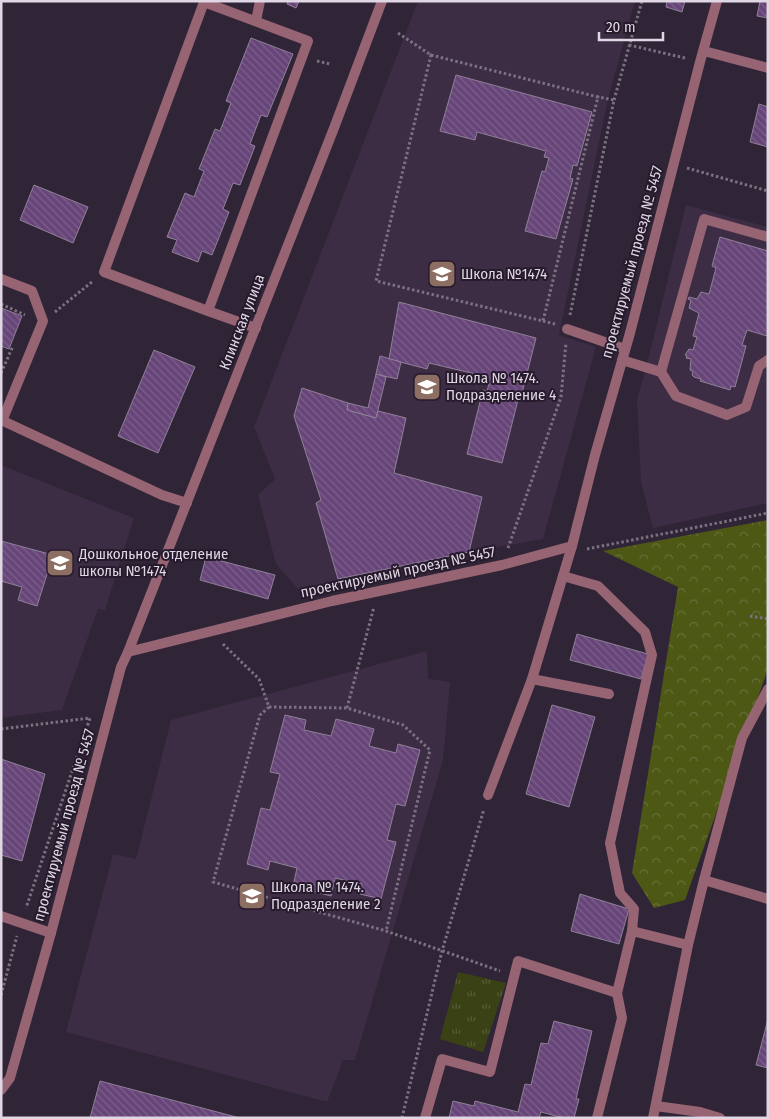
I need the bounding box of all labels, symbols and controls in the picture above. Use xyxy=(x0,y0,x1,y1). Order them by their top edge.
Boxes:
scale bar xyxy=(599,10,663,42)
text: 20 m xyxy=(606,18,636,36)
street label: проектируемый проезд № 5457 xyxy=(598,164,666,360)
school or university icon: Школа №1474 xyxy=(427,259,457,289)
place label: Школа №1474 xyxy=(461,265,547,283)
street label: Клинская улица xyxy=(216,272,268,372)
place label: Школа № 1474. Подразделение 4 xyxy=(446,369,556,404)
school or university icon: Школа № 1474. Подразделение 4 xyxy=(412,372,442,402)
street label: проектируемый проезд № 5457 xyxy=(299,543,497,601)
place label: Дошкольное отделение школы №1474 xyxy=(78,545,228,580)
school or university icon: Дошкольное отделение школы №1474 xyxy=(45,548,75,578)
street label: проектируемый проезд № 5457 xyxy=(30,727,98,923)
place label: Школа № 1474. Подразделение 2 xyxy=(271,878,381,913)
school or university icon: Школа № 1474. Подразделение 2 xyxy=(237,881,267,911)

